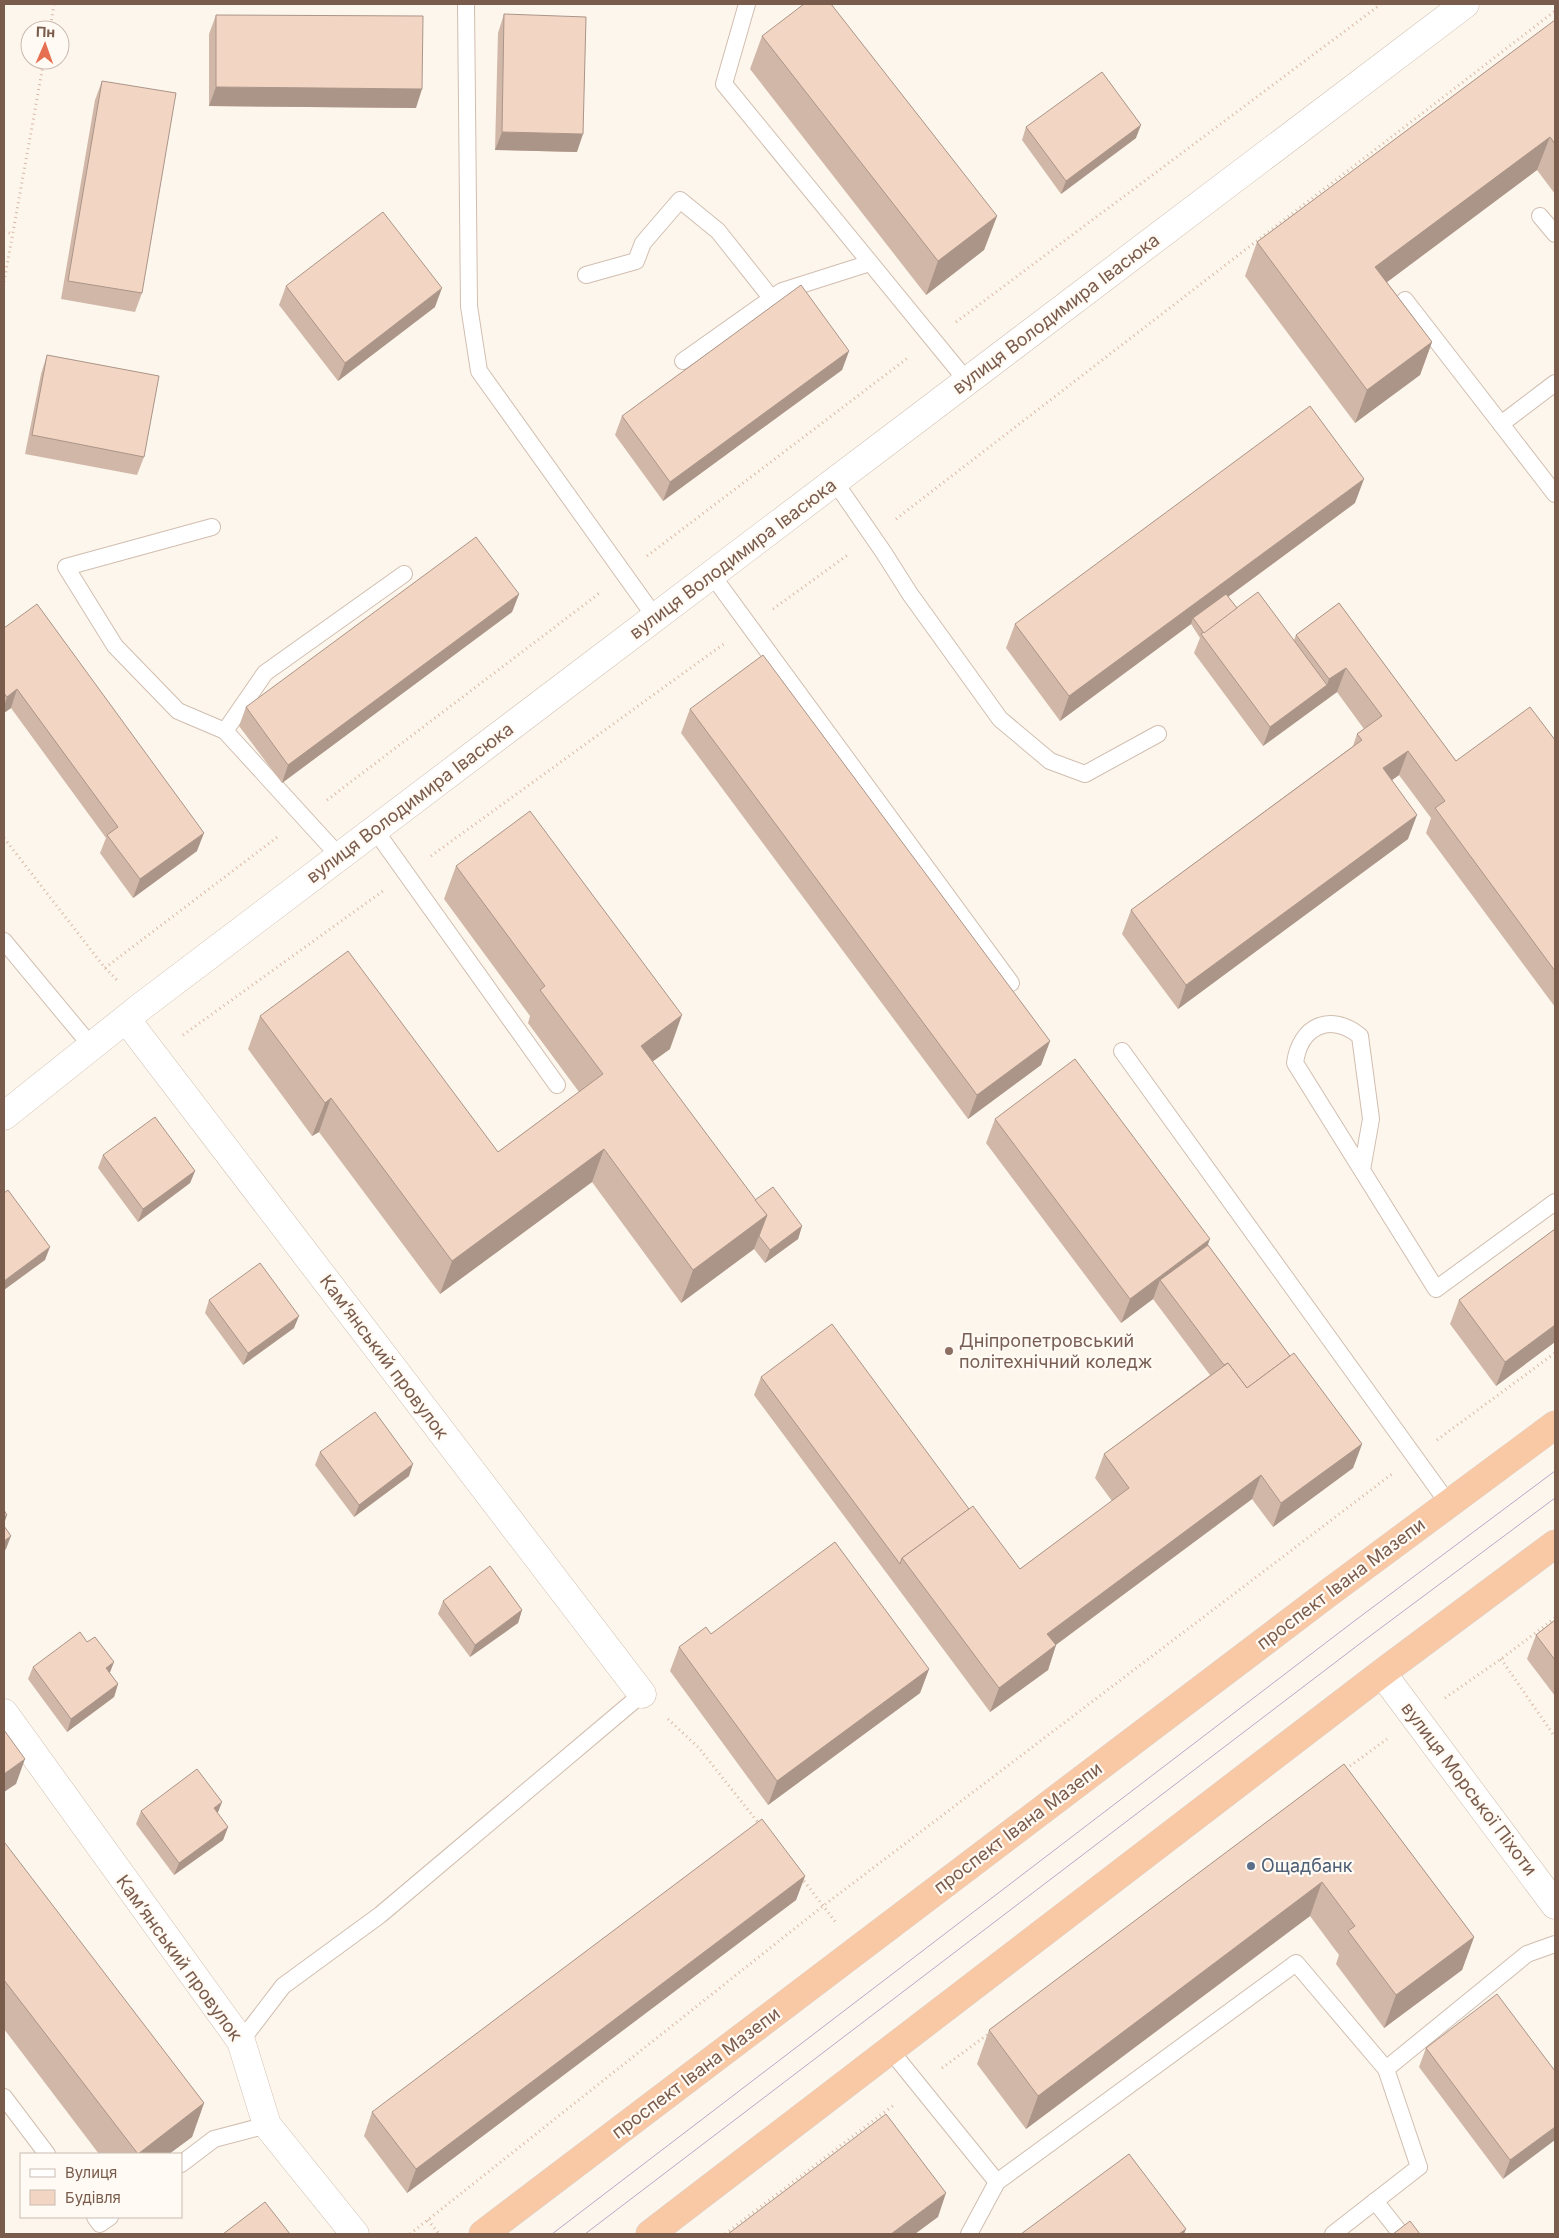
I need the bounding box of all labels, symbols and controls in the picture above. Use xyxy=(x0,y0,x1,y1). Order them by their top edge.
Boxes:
north arrow xyxy=(20,20,70,70)
text: Пн xyxy=(36,23,55,40)
street label: вулиця Володимира Івасюка xyxy=(948,229,1163,398)
street label: вулиця Володимира Івасюка xyxy=(625,474,840,643)
street label: вулиця Володимира Івасюка xyxy=(302,718,517,887)
street label: Камʼянський провулок xyxy=(316,1271,453,1443)
place label: Дніпропетровський політехнічний коледж xyxy=(959,1330,1152,1372)
marker: Дніпропетровський політехнічний коледж xyxy=(943,1345,955,1357)
street label: проспект Івана Мазепи xyxy=(1253,1514,1429,1654)
street label: вулиця Морської Піхоти xyxy=(1397,1698,1541,1879)
street label: проспект Івана Мазепи xyxy=(930,1758,1106,1898)
place label: Ощадбанк xyxy=(1261,1855,1353,1876)
marker: Ощадбанк xyxy=(1245,1860,1257,1872)
street label: Камʼянський провулок xyxy=(112,1871,247,2045)
street label: проспект Івана Мазепи xyxy=(608,2003,784,2143)
legend xyxy=(20,2153,182,2218)
text: Вулиця xyxy=(65,2163,117,2182)
text: Будівля xyxy=(65,2188,121,2207)

